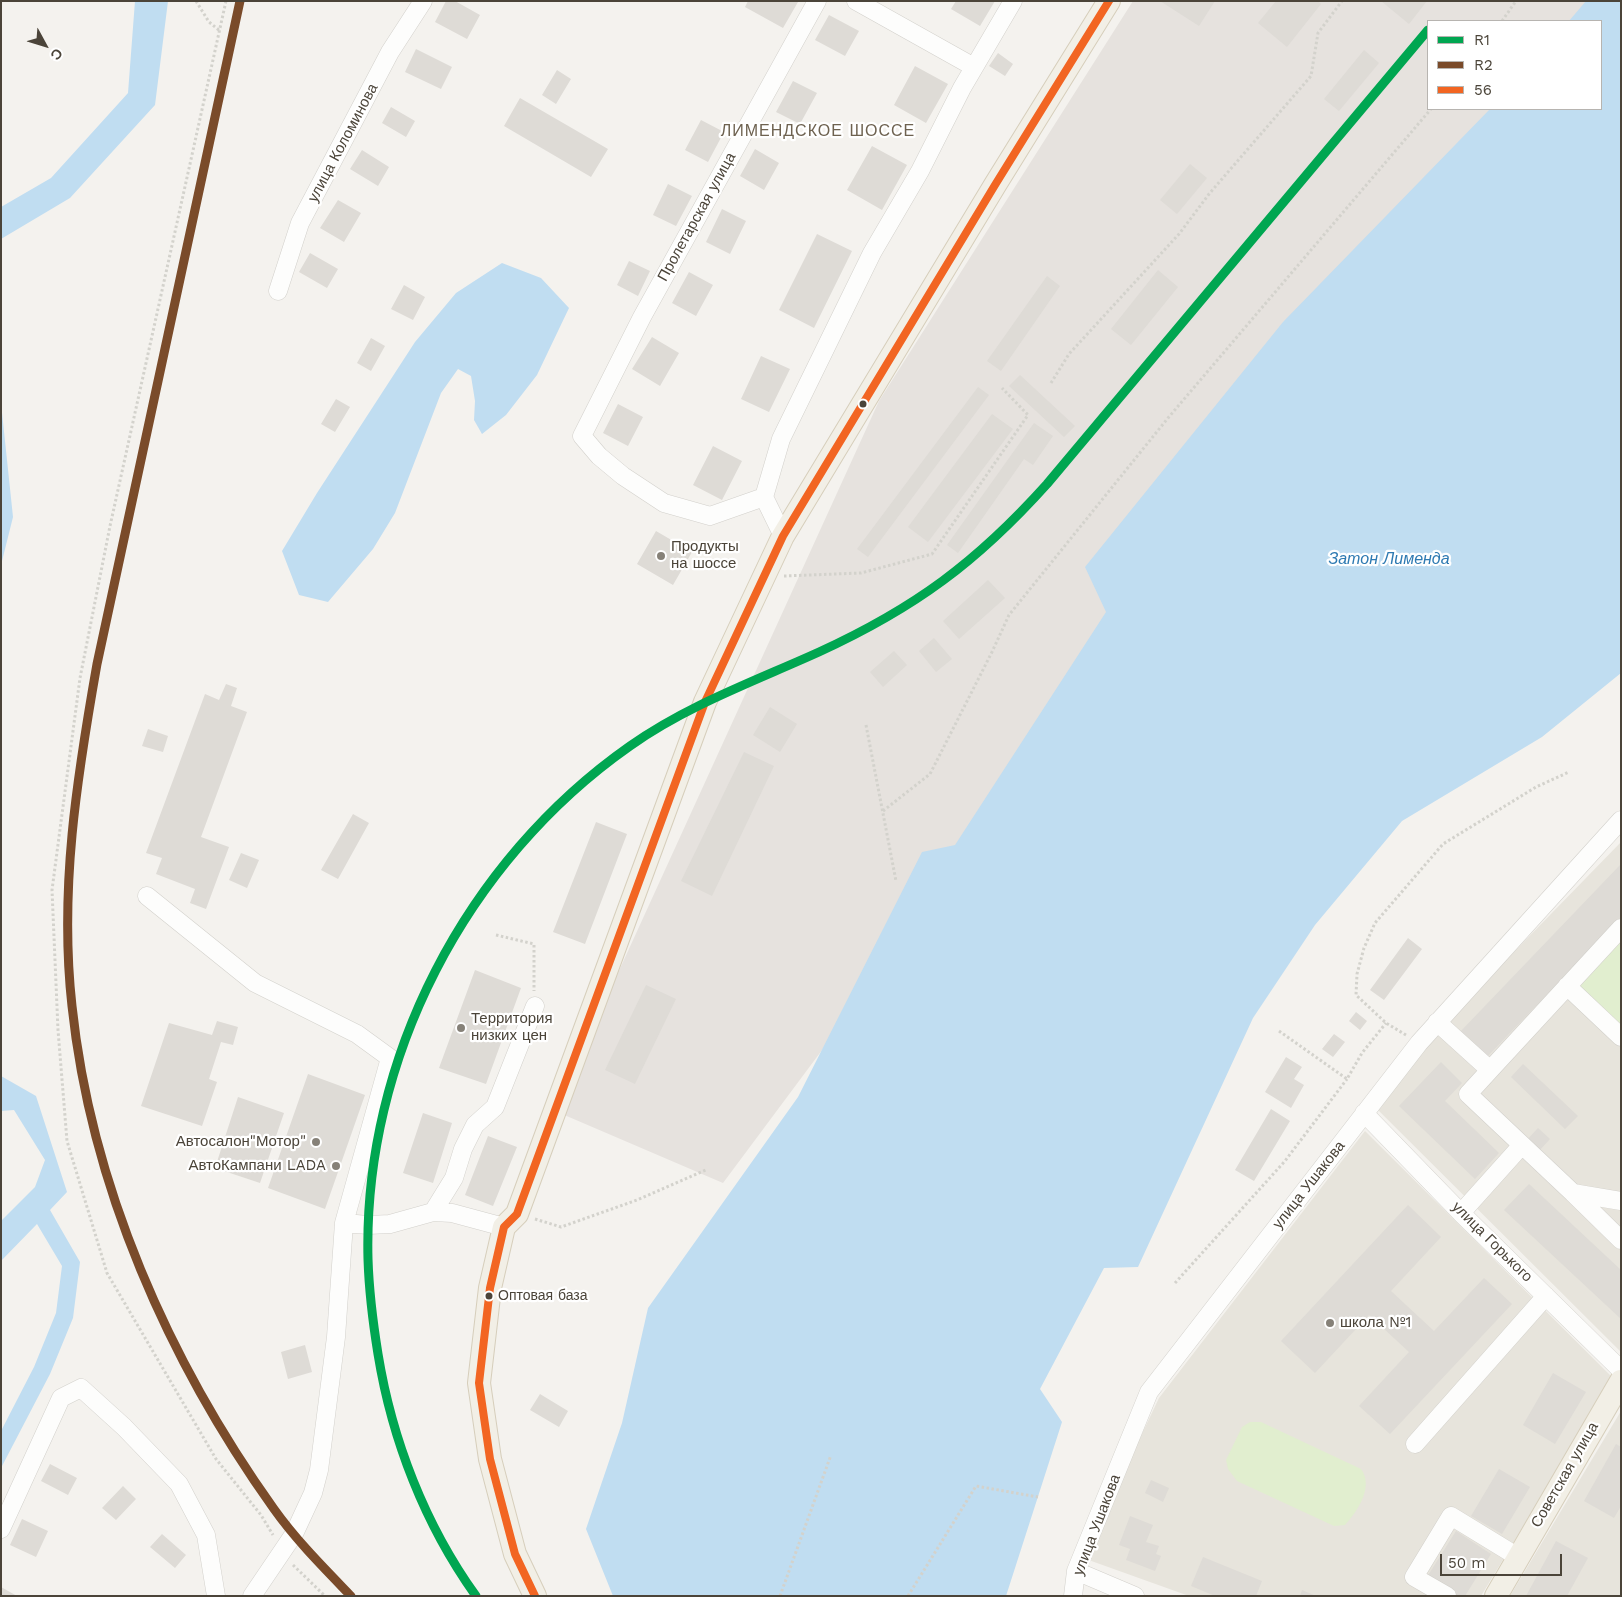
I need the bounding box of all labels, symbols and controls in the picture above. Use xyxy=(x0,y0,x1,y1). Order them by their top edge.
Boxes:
north arrow xyxy=(20,20,70,70)
legend xyxy=(1427,20,1602,110)
text: R1 xyxy=(1474,31,1490,49)
text: С xyxy=(47,45,66,63)
text: R2 xyxy=(1474,56,1493,74)
street label: улица Коломинова xyxy=(304,81,382,205)
text: 56 xyxy=(1474,81,1492,99)
district label: ЛИМЕНДСКОЕ ШОССЕ xyxy=(719,121,917,141)
street label: Пролетарская улица xyxy=(654,150,740,284)
unlabelled marker xyxy=(858,399,868,409)
place label: Продукты на шоссе xyxy=(671,538,739,573)
water label: Затон Лименда xyxy=(1328,549,1450,569)
marker: Продукты на шоссе xyxy=(655,550,667,562)
place label: Территория низких цен xyxy=(471,1010,553,1045)
marker: Территория низких цен xyxy=(455,1022,467,1034)
place label: Автосалон"Мотор" xyxy=(176,1133,306,1151)
marker: Автосалон"Мотор" xyxy=(310,1136,322,1148)
street label: улица Ушакова xyxy=(1269,1137,1349,1233)
place label: АвтоКампани LADA xyxy=(188,1157,326,1175)
marker: АвтоКампани LADA xyxy=(330,1160,342,1172)
street label: улица Горького xyxy=(1448,1198,1536,1286)
place label: Оптовая база xyxy=(498,1288,587,1304)
marker: Оптовая база xyxy=(484,1291,494,1301)
place label: школа №1 xyxy=(1340,1314,1411,1332)
marker: школа №1 xyxy=(1324,1317,1336,1329)
street label: Советская улица xyxy=(1528,1419,1602,1531)
street label: улица Ушакова xyxy=(1069,1472,1125,1578)
scale bar xyxy=(1442,1544,1564,1576)
text: 50 m xyxy=(1448,1554,1485,1572)

